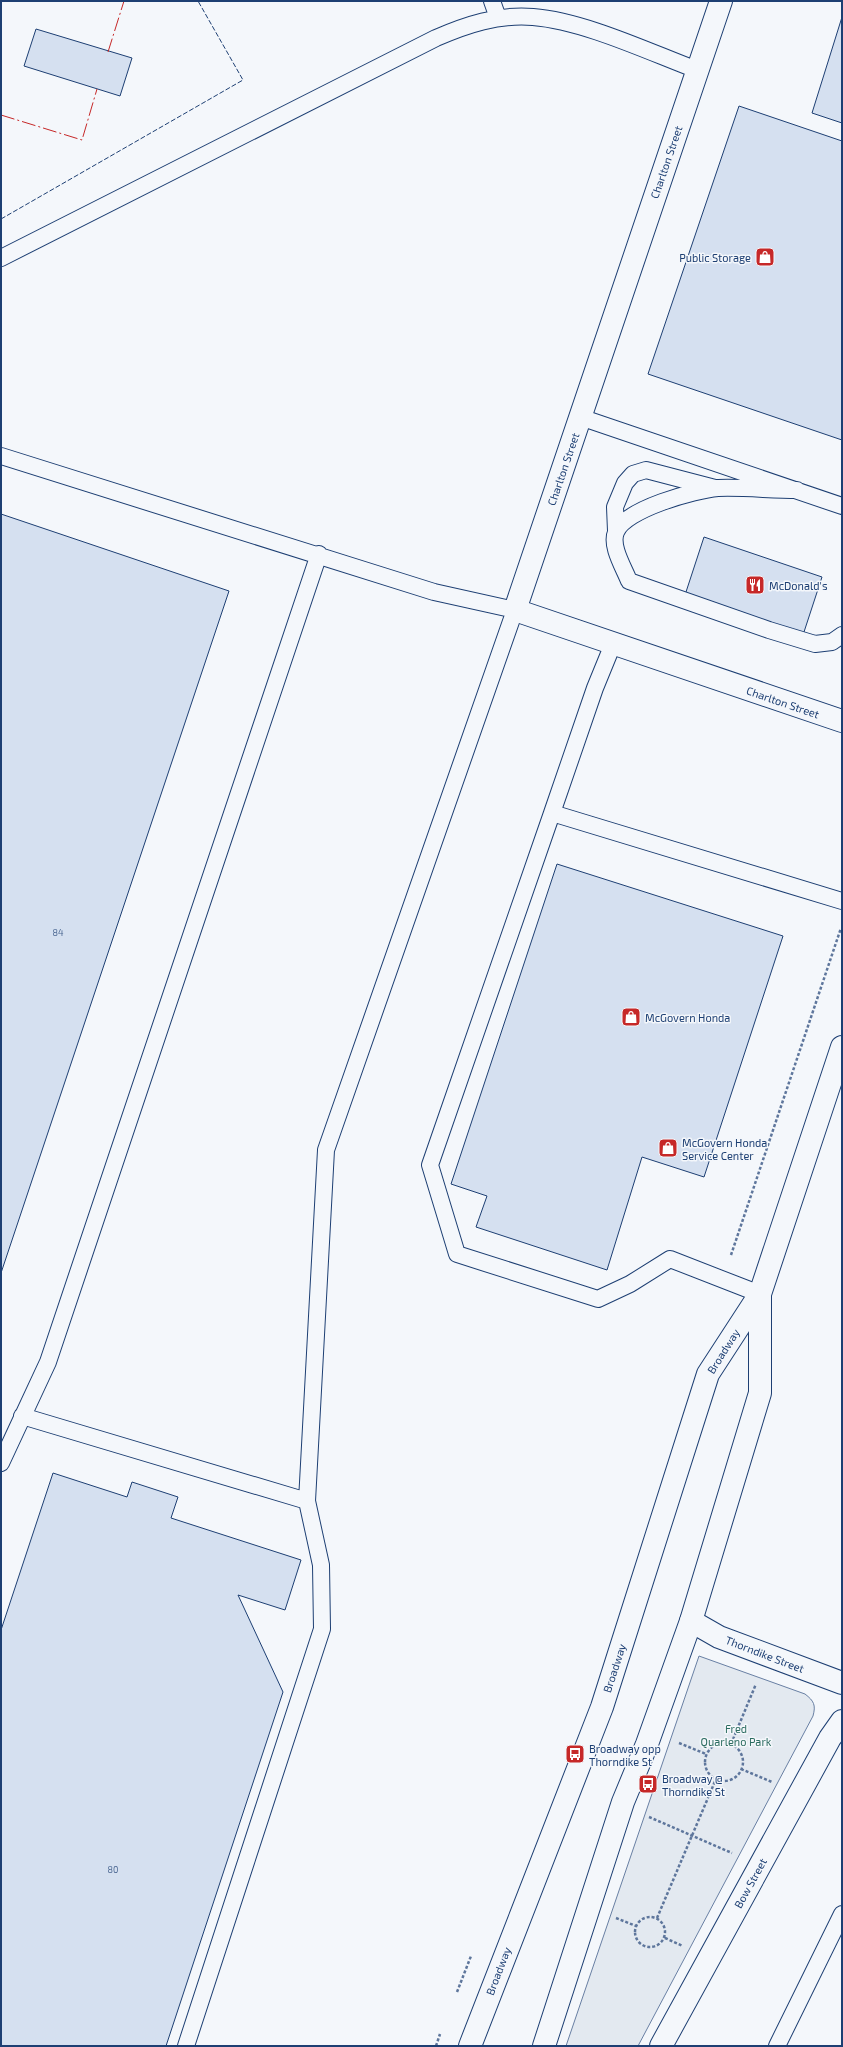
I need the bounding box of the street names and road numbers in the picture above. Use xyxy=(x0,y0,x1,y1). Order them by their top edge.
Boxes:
street label: Charlton Street xyxy=(647,124,685,200)
street label: Charlton Street xyxy=(544,431,582,507)
street label: Charlton Street xyxy=(745,683,821,721)
street label: Broadway xyxy=(704,1326,742,1376)
street label: Thorndike Street xyxy=(724,1633,806,1675)
street label: Broadway xyxy=(600,1642,628,1694)
street label: Bow Street xyxy=(731,1856,769,1910)
street label: Broadway xyxy=(483,1945,513,1997)

